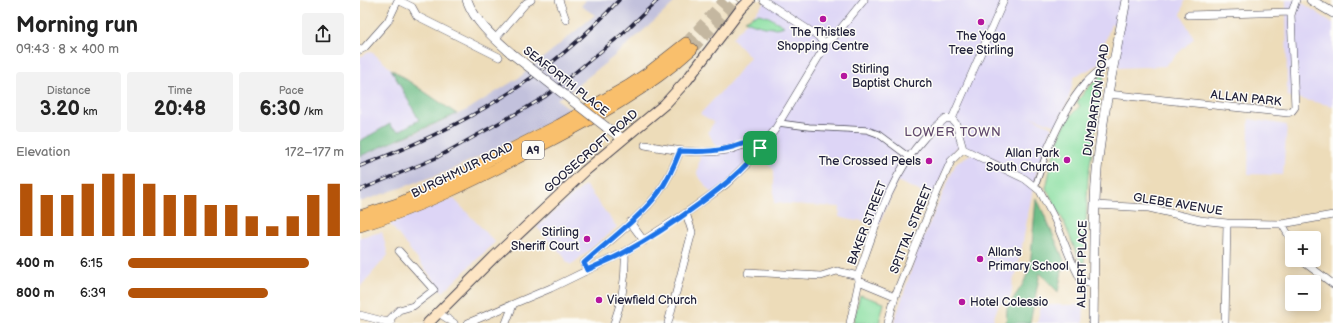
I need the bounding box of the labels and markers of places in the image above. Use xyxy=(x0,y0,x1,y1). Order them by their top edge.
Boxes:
marker: The Thistles Shopping Centre xyxy=(818,14,828,24)
marker: The Yoga Tree Stirling xyxy=(976,17,986,27)
place label: The Thistles Shopping Centre xyxy=(777,25,869,54)
place label: The Yoga Tree Stirling xyxy=(948,29,1014,58)
place label: Stirling Baptist Church xyxy=(852,62,932,91)
marker: Stirling Baptist Church xyxy=(839,71,849,81)
pin xyxy=(743,131,777,165)
place label: Allan Park South Church xyxy=(986,146,1059,175)
place label: The Crossed Peels xyxy=(819,154,921,169)
marker: Allan Park South Church xyxy=(1062,155,1072,165)
marker: The Crossed Peels xyxy=(924,156,934,166)
place label: Stirling Sheriff Court xyxy=(511,225,579,254)
marker: Stirling Sheriff Court xyxy=(582,234,592,244)
place label: Allan's Primary School xyxy=(988,245,1069,274)
marker: Allan's Primary School xyxy=(975,254,985,264)
place label: Viewfield Church xyxy=(607,293,697,308)
marker: Viewfield Church xyxy=(594,295,604,305)
place label: Hotel Colessio xyxy=(970,295,1049,310)
marker: Hotel Colessio xyxy=(957,297,967,307)

